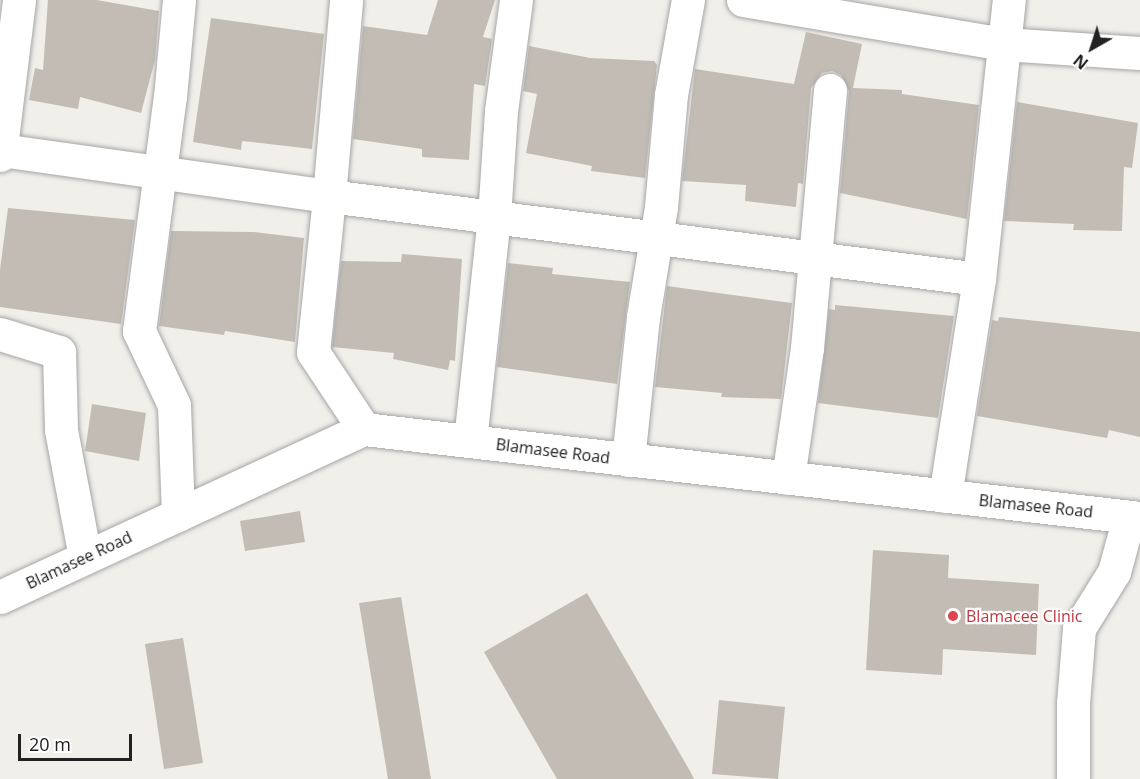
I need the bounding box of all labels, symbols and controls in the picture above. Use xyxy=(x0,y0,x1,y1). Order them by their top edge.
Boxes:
north arrow xyxy=(1062,18,1122,78)
text: N xyxy=(1069,49,1093,75)
street label: Blamasee Road xyxy=(495,434,611,468)
street label: Blamasee Road xyxy=(978,490,1094,522)
street label: Blamasee Road xyxy=(23,527,135,593)
place label: Blamacee Clinic xyxy=(966,606,1082,626)
marker: Blamacee Clinic xyxy=(944,607,962,625)
scale bar xyxy=(21,722,135,760)
text: 20 m xyxy=(29,732,71,756)

